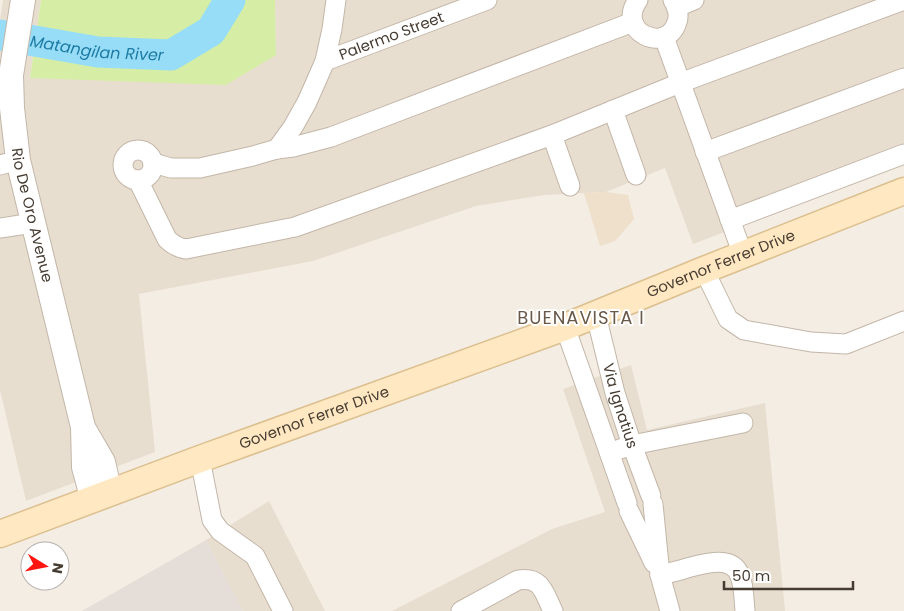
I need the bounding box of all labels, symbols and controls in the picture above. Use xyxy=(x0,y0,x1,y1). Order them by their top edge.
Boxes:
street label: Palermo Street xyxy=(336,6,447,65)
water label: Matangilan River xyxy=(28,29,165,67)
street label: Rio De Oro Avenue xyxy=(7,147,58,284)
street label: Governor Ferrer Drive xyxy=(643,224,798,302)
district label: BUENAVISTA I xyxy=(517,305,645,330)
street label: Via Ignatius xyxy=(598,361,643,451)
street label: Governor Ferrer Drive xyxy=(236,380,392,454)
north arrow xyxy=(20,541,70,591)
scale bar xyxy=(724,558,853,590)
text: N xyxy=(47,561,69,575)
text: 50 m xyxy=(732,565,770,586)

